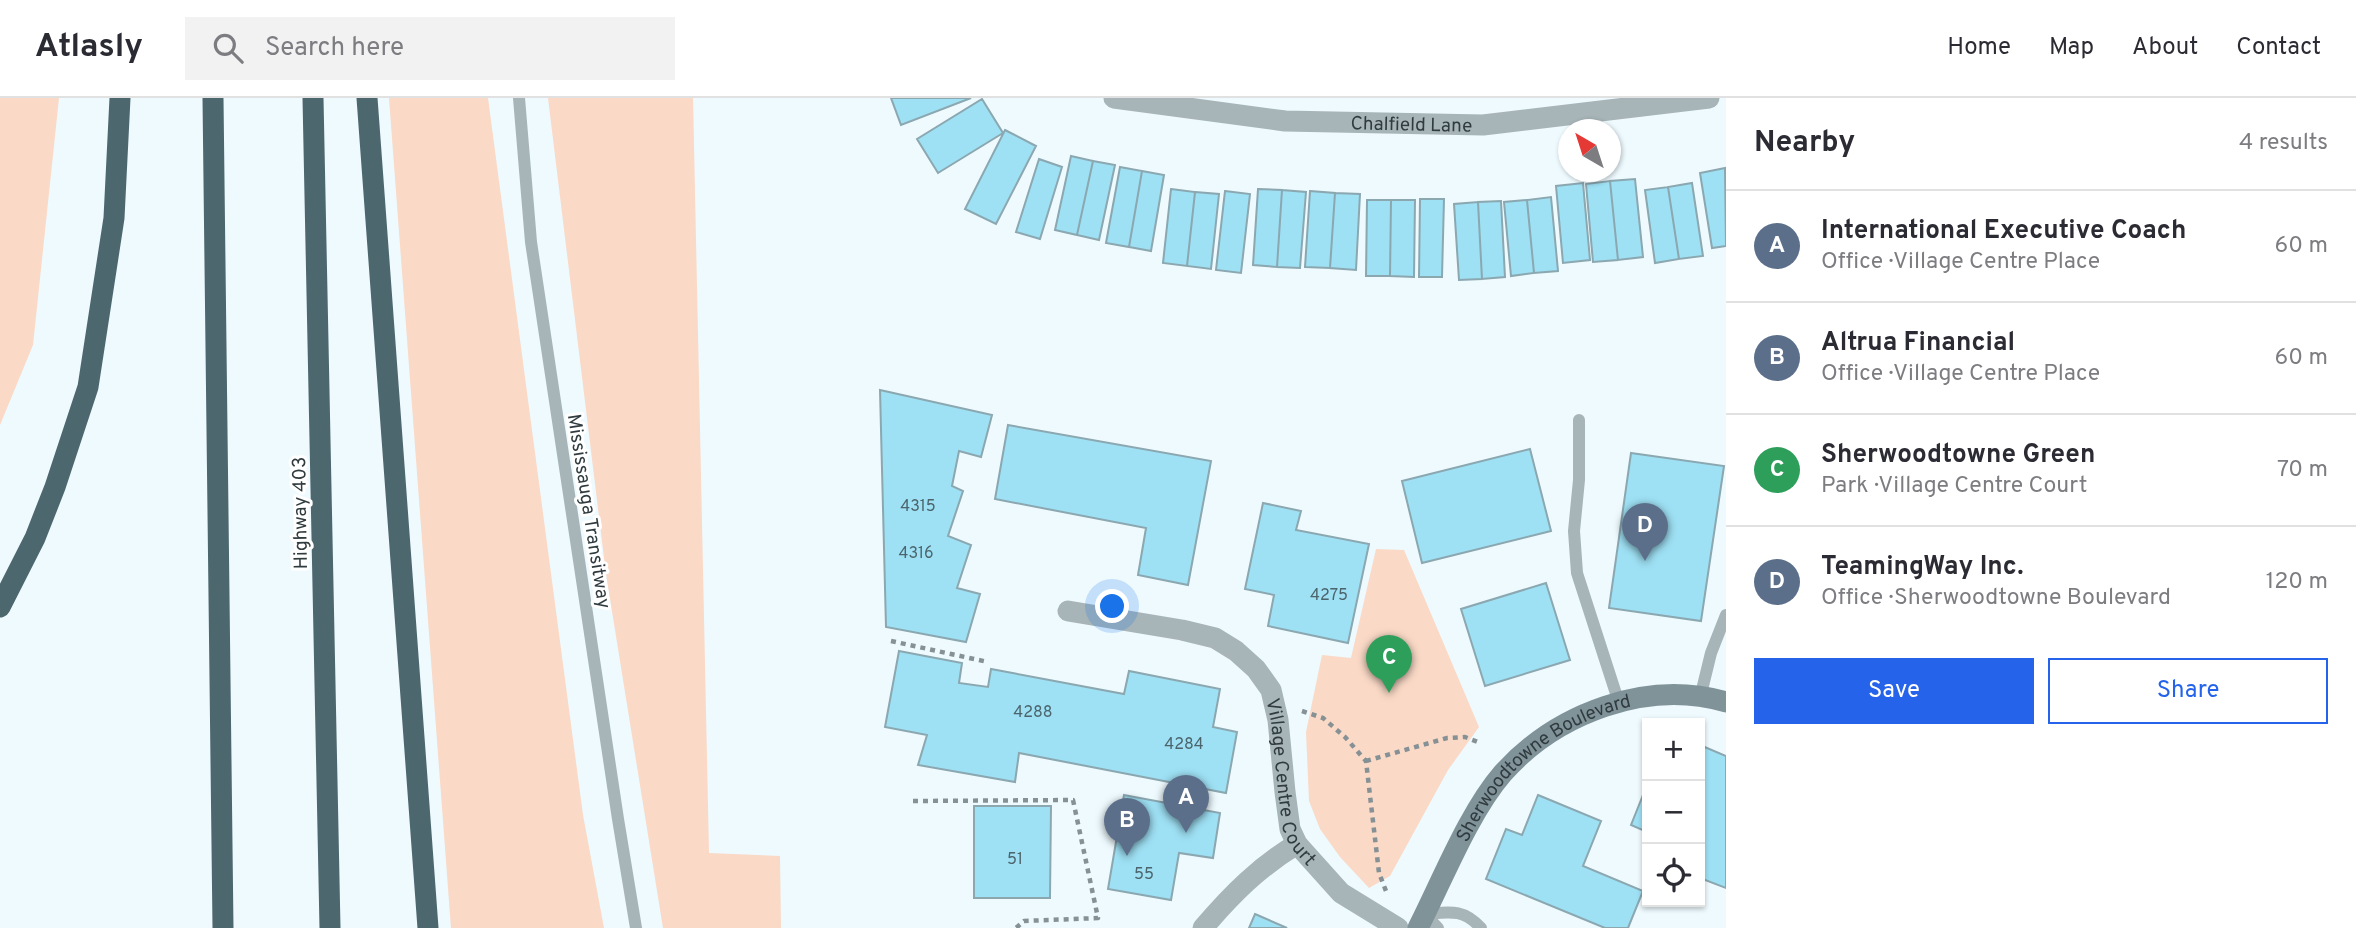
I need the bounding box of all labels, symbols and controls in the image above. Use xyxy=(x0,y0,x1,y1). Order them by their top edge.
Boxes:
search box xyxy=(185,17,675,80)
text: Atlasly xyxy=(35,27,143,69)
icon: search xyxy=(209,29,247,67)
text: Search here xyxy=(265,32,404,65)
text: Home xyxy=(1947,33,2011,63)
text: Map xyxy=(2049,33,2094,63)
text: About xyxy=(2132,33,2198,63)
text: Contact xyxy=(2236,33,2321,63)
street label: Chalfield Lane xyxy=(1350,112,1472,139)
north arrow xyxy=(1558,119,1621,182)
text: Nearby xyxy=(1754,125,1855,162)
text: 4 results xyxy=(2239,129,2328,158)
text: International Executive Coach xyxy=(1821,215,2186,248)
text: A xyxy=(1769,232,1785,261)
text: 60 m xyxy=(2275,232,2328,261)
text: Office · Village Centre Place xyxy=(1821,248,2100,277)
text: Altrua Financial xyxy=(1821,327,2015,360)
text: B xyxy=(1769,344,1785,373)
text: 60 m xyxy=(2275,344,2328,373)
text: Office · Village Centre Place xyxy=(1821,360,2100,389)
street label: Mississauga Transitway xyxy=(561,412,615,610)
text: Sherwoodtowne Green xyxy=(1821,439,2095,472)
street label: Highway 403 xyxy=(288,456,314,569)
text: C xyxy=(1770,456,1784,485)
text: 70 m xyxy=(2277,456,2328,485)
text: Park · Village Centre Court xyxy=(1821,472,2087,501)
house number: 4315 xyxy=(900,497,936,517)
pin: D xyxy=(1622,503,1668,561)
house number: 4316 xyxy=(898,544,934,564)
text: TeamingWay Inc. xyxy=(1821,551,2024,584)
text: D xyxy=(1769,568,1785,597)
text: 120 m xyxy=(2266,568,2328,597)
text: Office · Sherwoodtowne Boulevard xyxy=(1821,584,2171,613)
house number: 4275 xyxy=(1310,586,1348,606)
your location xyxy=(1095,589,1129,623)
pin: C xyxy=(1366,635,1412,693)
button: Save xyxy=(1754,658,2034,724)
button: Share xyxy=(2048,658,2328,724)
street label: Sherwoodtowne Boulevard xyxy=(1452,690,1633,847)
street label: Village Centre Court xyxy=(1259,696,1321,872)
house number: 4288 xyxy=(1013,703,1053,723)
map controls xyxy=(1642,718,1705,907)
button: + xyxy=(1642,718,1705,781)
house number: 4284 xyxy=(1164,735,1204,755)
pin: A xyxy=(1163,775,1209,833)
button: − xyxy=(1642,781,1705,844)
pin: B xyxy=(1104,798,1150,856)
button: locate xyxy=(1642,844,1705,907)
house number: 51 xyxy=(1007,850,1023,870)
house number: 55 xyxy=(1134,865,1154,885)

